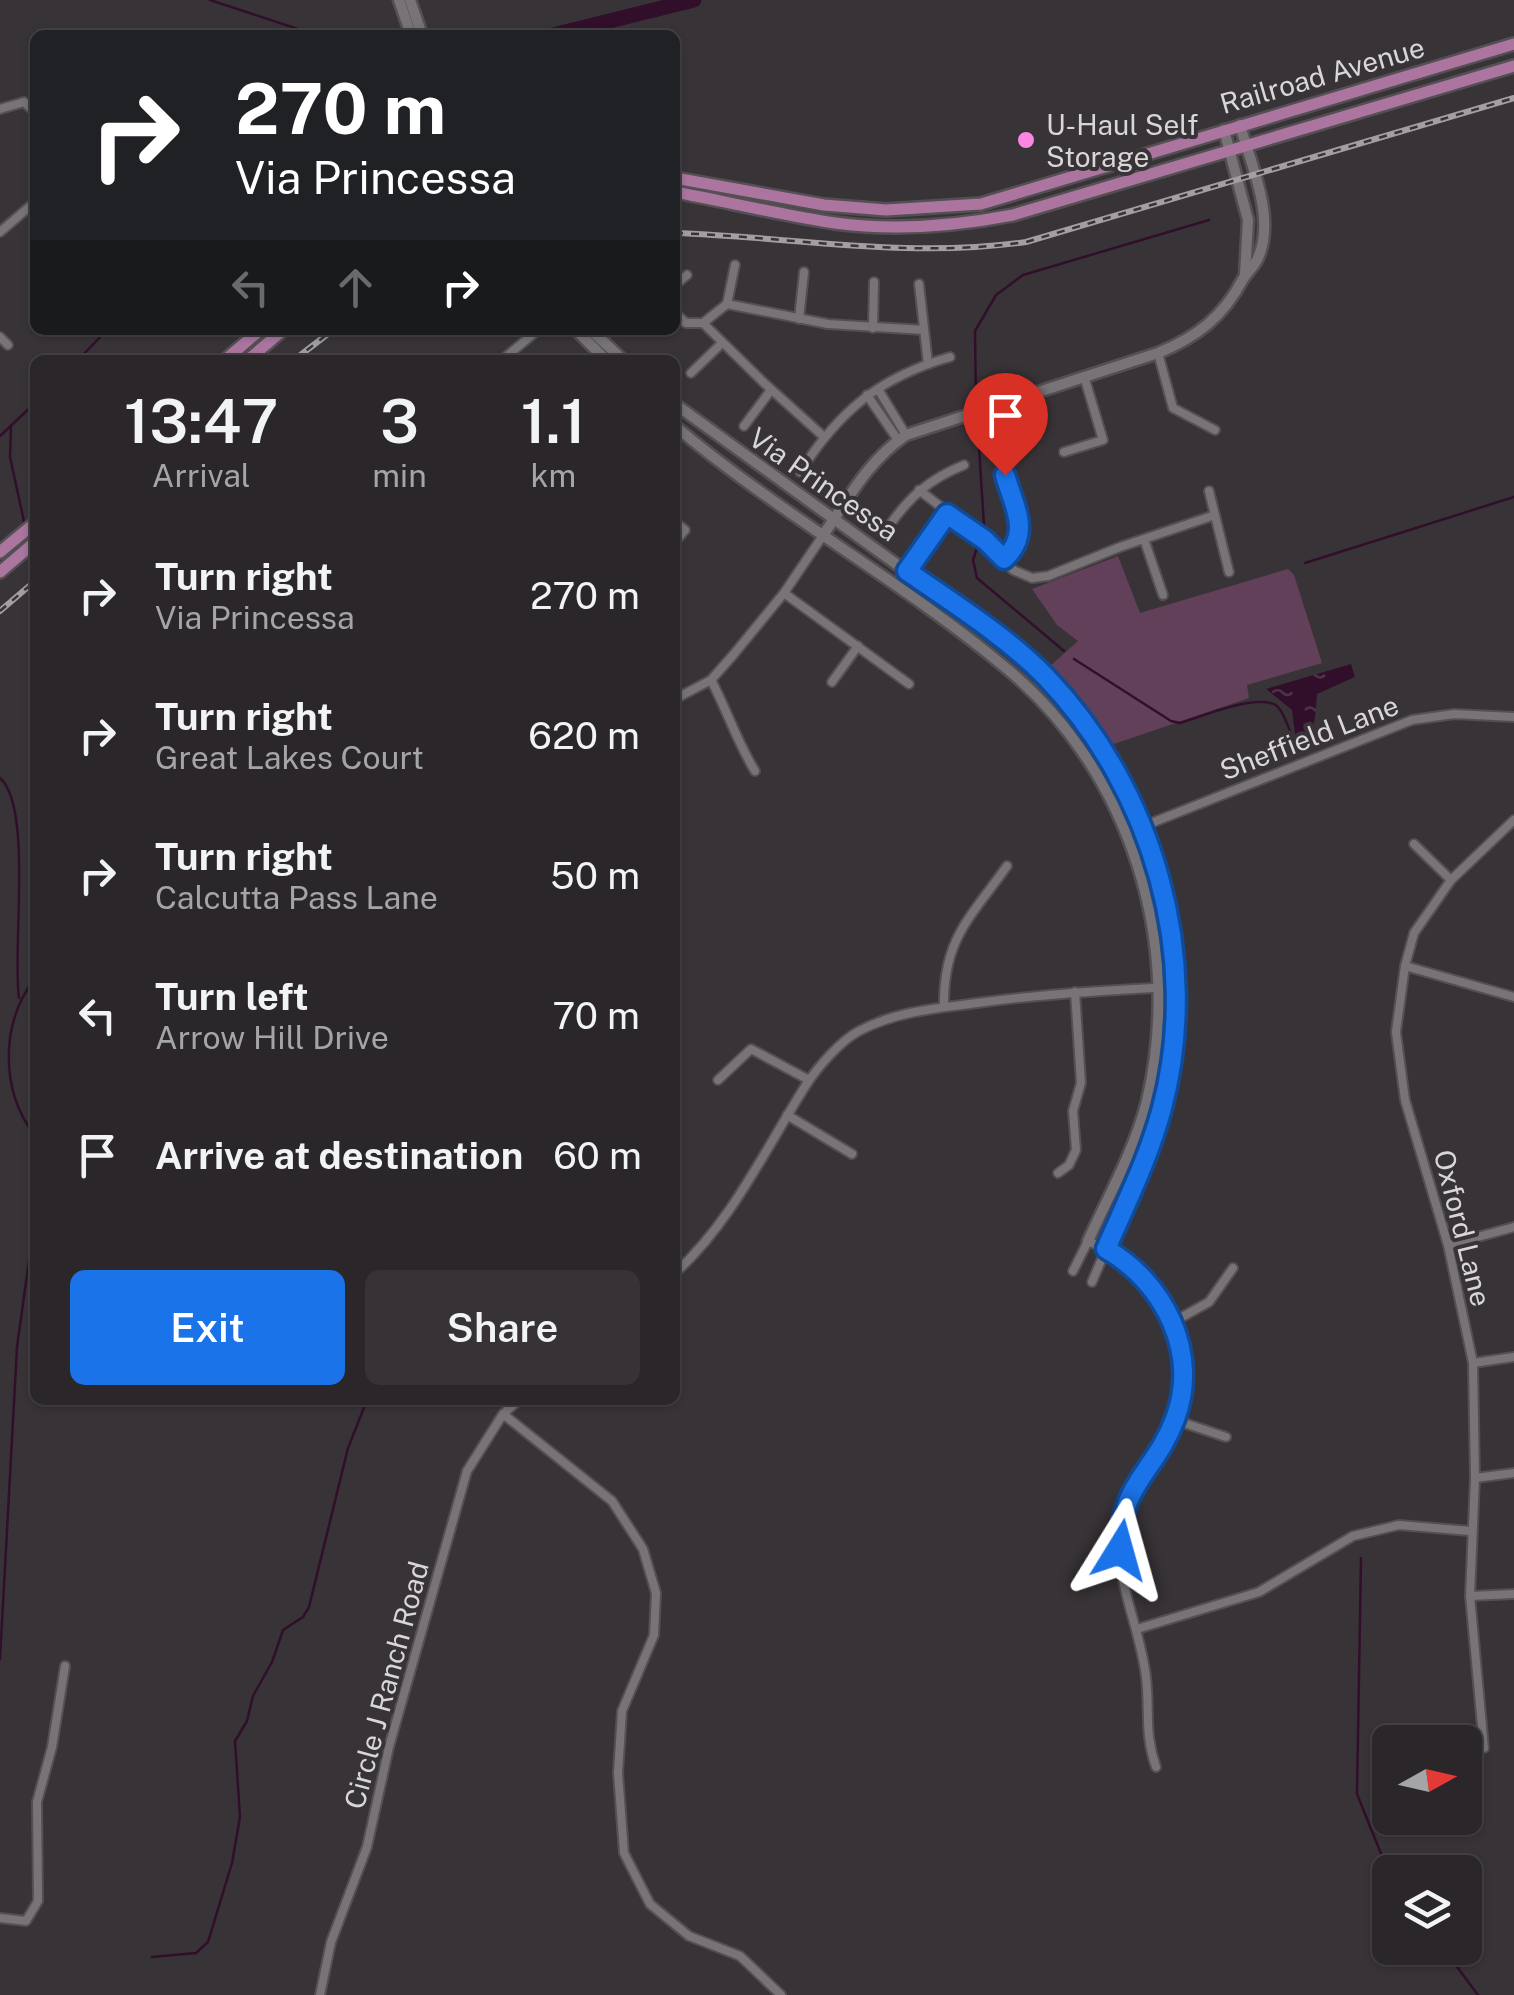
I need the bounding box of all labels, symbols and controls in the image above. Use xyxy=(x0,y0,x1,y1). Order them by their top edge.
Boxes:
street label: Railroad Avenue xyxy=(1216,30,1428,120)
text: 270 m xyxy=(235,67,446,150)
icon: right xyxy=(70,70,200,200)
place label: U-Haul Self Storage xyxy=(1046,108,1198,173)
marker: U-Haul Self Storage xyxy=(1015,129,1037,151)
text: Via Princessa xyxy=(235,151,516,204)
icon: left xyxy=(223,260,278,315)
icon: ahead xyxy=(328,260,383,315)
icon: right xyxy=(433,260,488,315)
pin xyxy=(963,373,1048,476)
text: 13:47 xyxy=(124,386,278,457)
text: 3 xyxy=(380,386,419,457)
text: 1.1 xyxy=(521,386,586,457)
icon: arrive xyxy=(978,388,1033,443)
street label: Via Princessa xyxy=(743,420,905,548)
text: Arrival xyxy=(152,457,251,494)
text: min xyxy=(372,457,427,494)
text: km xyxy=(530,457,576,494)
text: Turn right xyxy=(155,554,333,599)
icon: right xyxy=(70,568,125,623)
text: 270 m xyxy=(530,573,640,618)
text: Via Princessa xyxy=(155,599,355,636)
street label: Sheffield Lane xyxy=(1215,688,1403,786)
text: Turn right xyxy=(155,694,333,739)
icon: right xyxy=(70,708,125,763)
text: 620 m xyxy=(528,713,640,758)
text: Great Lakes Court xyxy=(155,739,424,776)
text: Turn right xyxy=(155,834,333,879)
icon: right xyxy=(70,848,125,903)
text: 50 m xyxy=(550,853,640,898)
text: Calcutta Pass Lane xyxy=(155,879,438,916)
text: Turn left xyxy=(155,974,309,1019)
icon: left xyxy=(70,988,125,1043)
text: 70 m xyxy=(553,993,640,1038)
text: Arrow Hill Drive xyxy=(155,1019,389,1056)
icon: arrive xyxy=(70,1128,125,1183)
text: Arrive at destination xyxy=(155,1133,523,1178)
text: 60 m xyxy=(553,1133,642,1178)
street label: Oxford Lane xyxy=(1428,1146,1498,1310)
button: Exit xyxy=(70,1270,345,1385)
button: Share xyxy=(365,1270,640,1385)
position arrow xyxy=(1068,1498,1172,1602)
street label: Circle J Ranch Road xyxy=(337,1558,435,1812)
north arrow xyxy=(1372,1725,1482,1835)
map controls xyxy=(1372,1725,1482,1965)
button: layers xyxy=(1372,1855,1482,1965)

